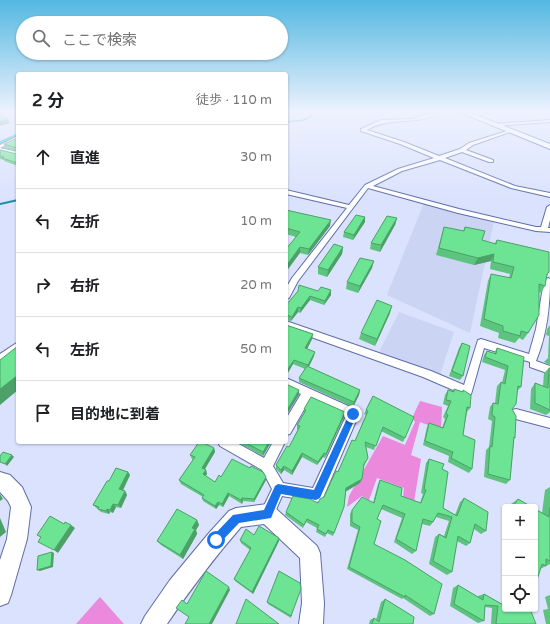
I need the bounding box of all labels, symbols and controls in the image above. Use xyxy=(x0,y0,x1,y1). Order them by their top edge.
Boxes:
search box xyxy=(16,16,288,60)
icon: search xyxy=(30,27,52,49)
text: ここで検索 xyxy=(62,31,137,49)
text: 2 分 xyxy=(32,90,64,111)
text: 徒歩 · 110 m xyxy=(196,92,272,108)
icon: ahead xyxy=(32,146,54,168)
text: 直進 xyxy=(70,149,100,167)
text: 30 m xyxy=(240,149,272,165)
icon: left xyxy=(32,210,54,232)
text: 左折 xyxy=(70,213,100,231)
text: 10 m xyxy=(240,213,272,229)
icon: right xyxy=(32,274,54,296)
text: 右折 xyxy=(70,277,100,295)
text: 20 m xyxy=(240,277,272,293)
icon: left xyxy=(32,338,54,360)
text: 左折 xyxy=(70,341,100,359)
text: 50 m xyxy=(240,341,272,357)
icon: arrive xyxy=(32,402,54,424)
text: 目的地に到着 xyxy=(70,405,160,423)
route end xyxy=(344,405,362,423)
map controls xyxy=(502,504,538,612)
button: + xyxy=(502,504,538,540)
route start xyxy=(207,531,225,549)
button: − xyxy=(502,540,538,576)
button: locate xyxy=(502,576,538,612)

